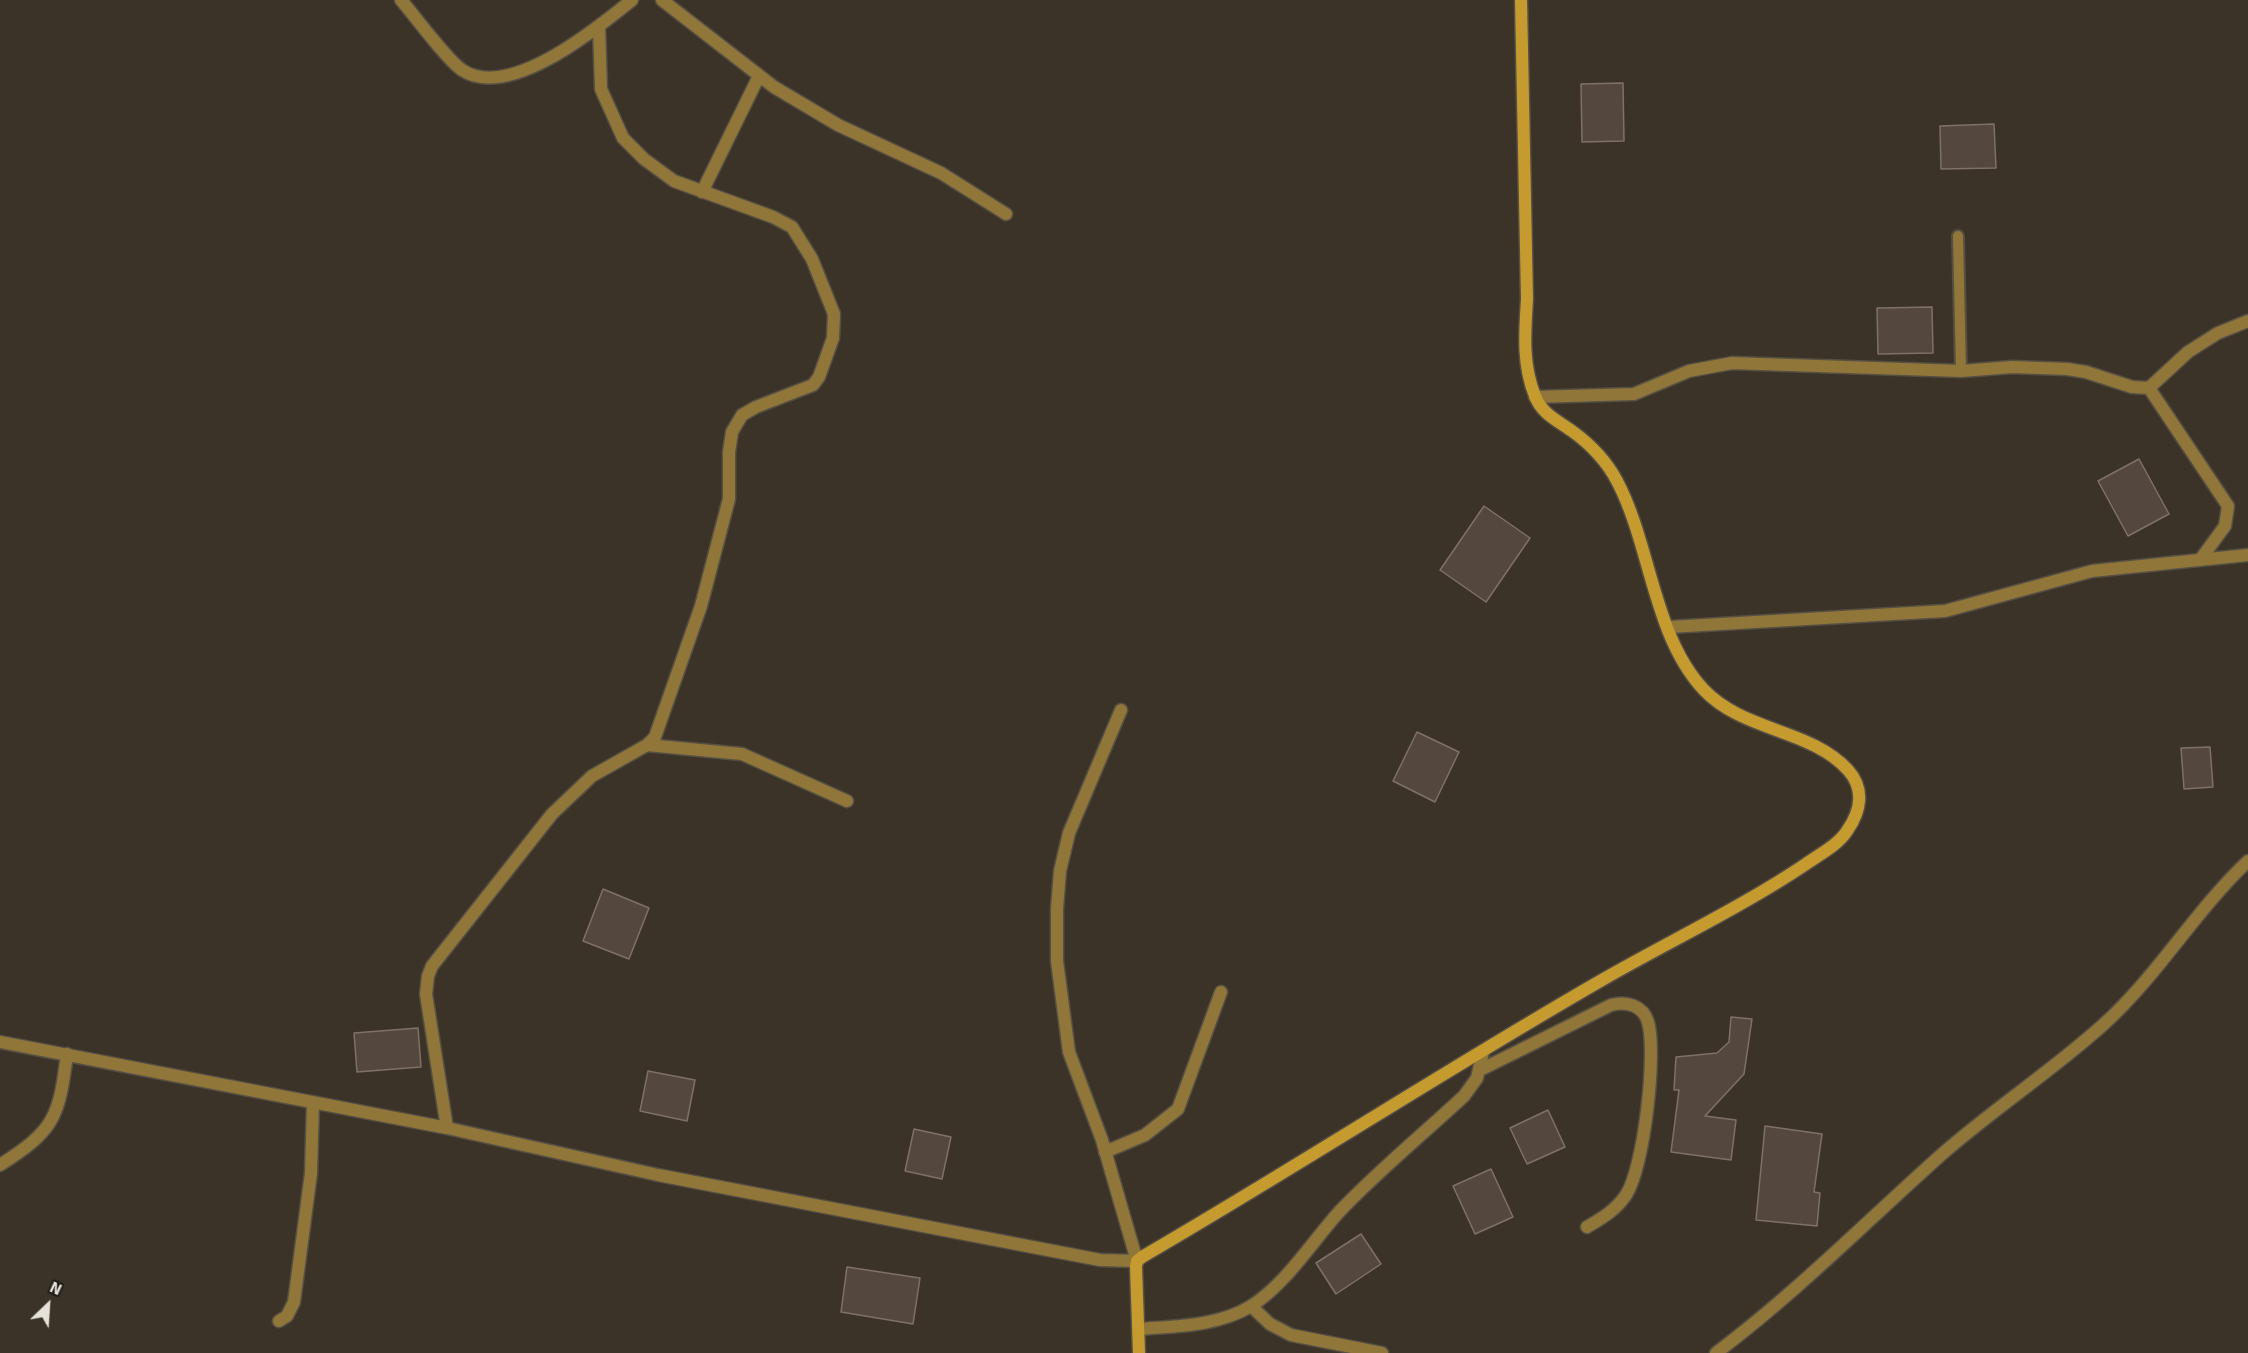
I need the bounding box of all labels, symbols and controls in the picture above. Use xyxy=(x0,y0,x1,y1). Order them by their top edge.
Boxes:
north arrow xyxy=(18,1275,78,1335)
text: N xyxy=(46,1277,65,1300)

